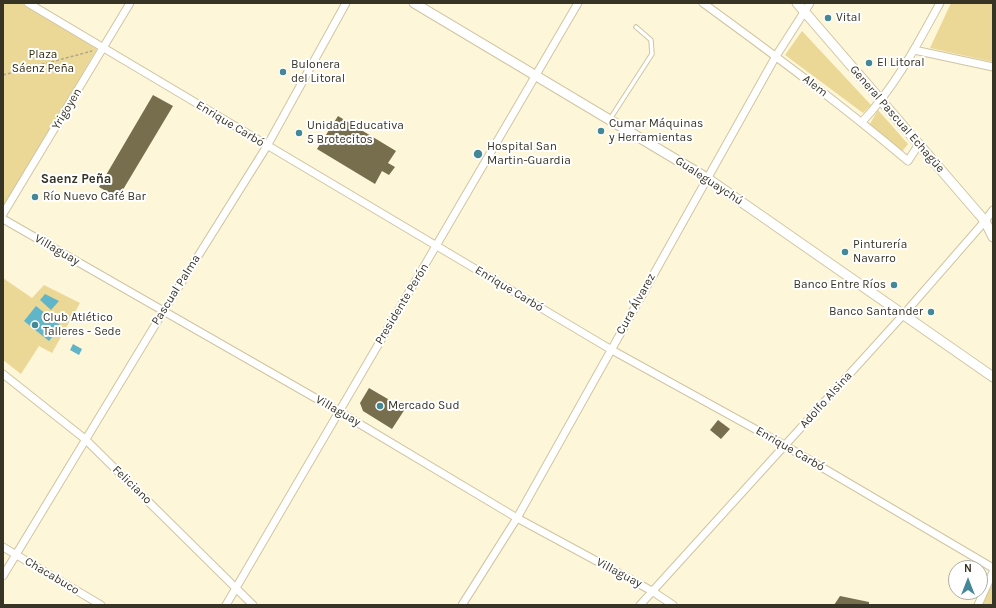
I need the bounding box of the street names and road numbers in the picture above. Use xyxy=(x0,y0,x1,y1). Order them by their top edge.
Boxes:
street label: General Pascual Echagüe xyxy=(847,62,947,176)
street label: Alem xyxy=(800,72,830,100)
street label: Yrigoyen xyxy=(49,86,85,132)
street label: Enrique Carbó xyxy=(193,98,267,150)
street label: Gualeguaychú xyxy=(672,154,746,208)
street label: Villaguay xyxy=(32,231,82,269)
street label: Pascual Palma xyxy=(149,252,203,328)
street label: Presidente Perón xyxy=(372,261,432,347)
street label: Enrique Carbó xyxy=(472,263,546,315)
street label: Cura Álvarez xyxy=(613,271,659,337)
street label: Adolfo Alsina xyxy=(797,369,855,431)
street label: Villaguay xyxy=(313,392,363,430)
street label: Enrique Carbó xyxy=(753,423,827,475)
street label: Feliciano xyxy=(109,463,155,507)
street label: Chacabuco xyxy=(22,554,82,598)
street label: Villaguay xyxy=(594,555,644,591)

